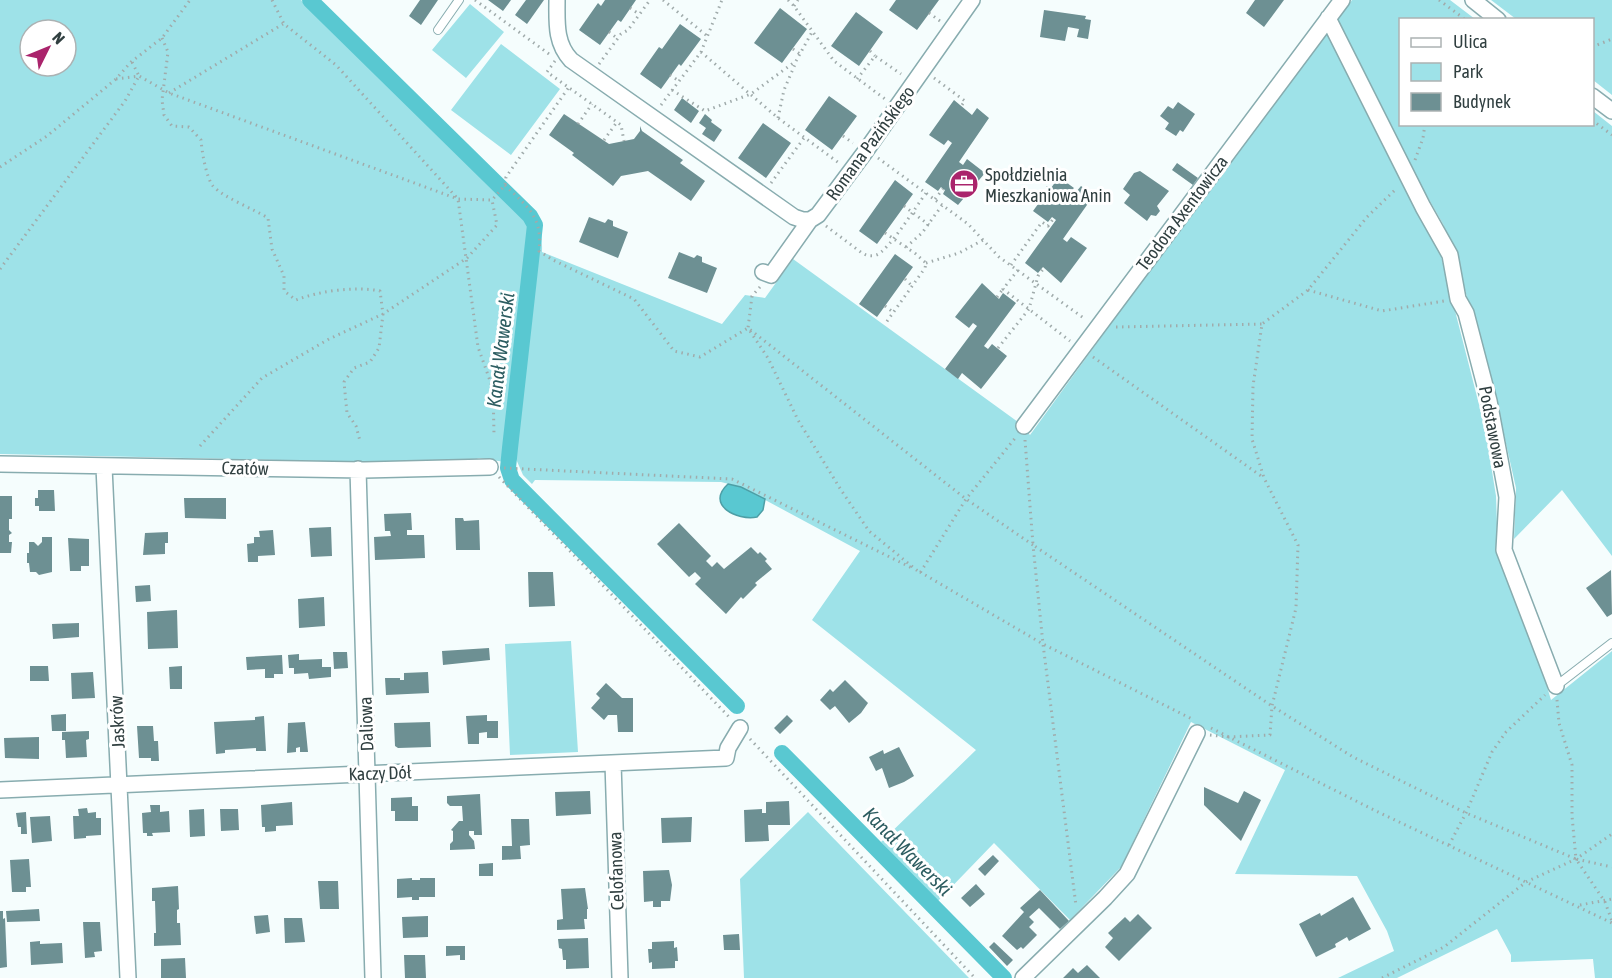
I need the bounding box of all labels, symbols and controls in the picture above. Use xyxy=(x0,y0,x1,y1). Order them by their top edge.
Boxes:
north arrow xyxy=(18,18,78,78)
legend xyxy=(1399,18,1594,126)
text: N xyxy=(49,28,69,47)
text: Ulica xyxy=(1453,31,1488,52)
text: Park xyxy=(1453,61,1483,82)
street label: Romana Pazińskiego xyxy=(821,82,919,204)
text: Budynek xyxy=(1453,91,1511,112)
street label: Teodora Axentowicza xyxy=(1132,151,1232,275)
place label: Społdzielnia Mieszkaniowa Anin xyxy=(985,164,1111,206)
office icon: Społdzielnia Mieszkaniowa Anin xyxy=(948,168,980,200)
water label: Kanał Wawerski xyxy=(482,291,519,409)
street label: Podstawowa xyxy=(1475,384,1511,470)
street label: Czatów xyxy=(221,457,269,479)
street label: Jaskrów xyxy=(105,695,129,749)
street label: Daliowa xyxy=(355,696,377,752)
street label: Kaczy Dół xyxy=(348,761,412,785)
water label: Kanał Wawerski xyxy=(859,802,957,900)
street label: Celofanowa xyxy=(604,831,628,911)

